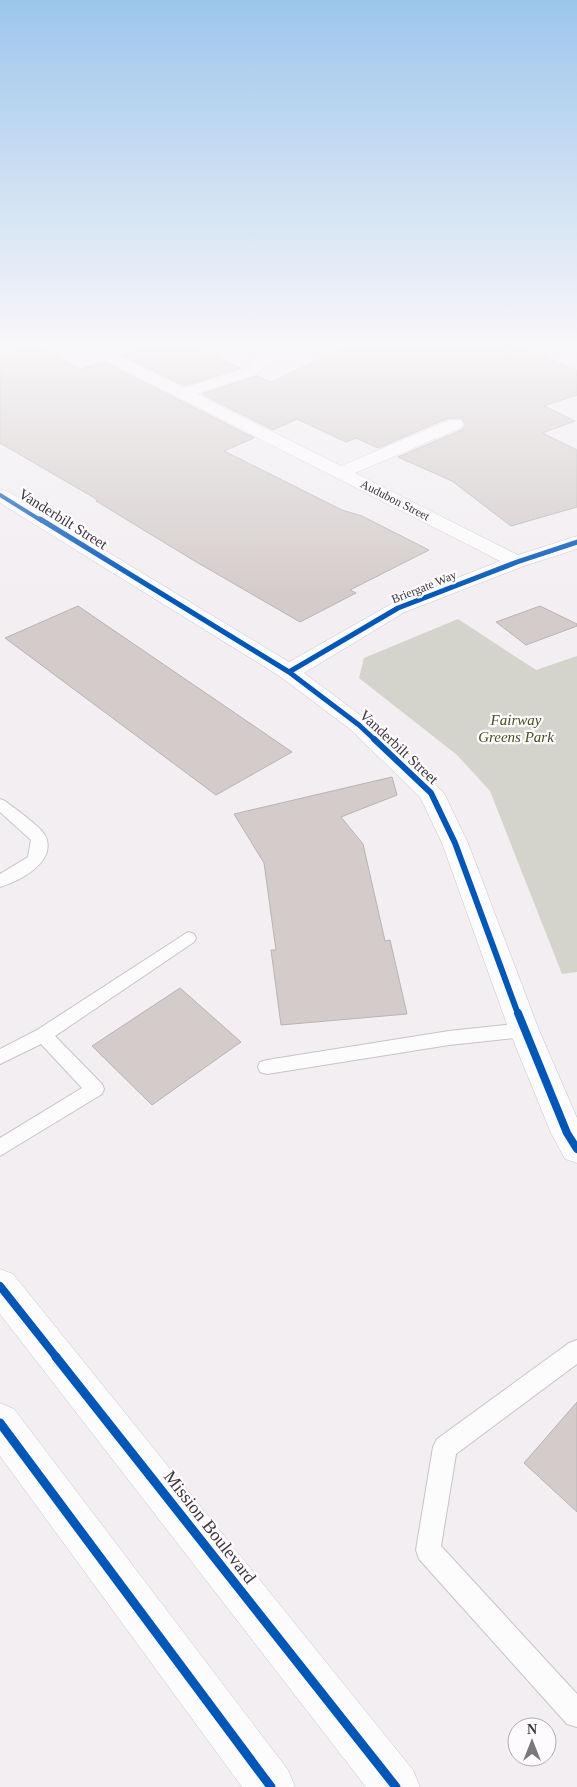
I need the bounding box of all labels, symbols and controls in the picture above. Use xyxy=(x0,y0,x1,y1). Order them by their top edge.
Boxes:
street label: Audubon Street xyxy=(358,477,432,524)
street label: Vanderbilt Street xyxy=(16,485,111,553)
street label: Briergate Way xyxy=(389,568,459,606)
street label: Vanderbilt Street xyxy=(357,707,442,788)
park label: Fairway Greens Park xyxy=(478,712,554,745)
street label: Mission Boulevard xyxy=(160,1467,260,1587)
north arrow xyxy=(507,1717,557,1767)
text: N xyxy=(527,1722,537,1737)

